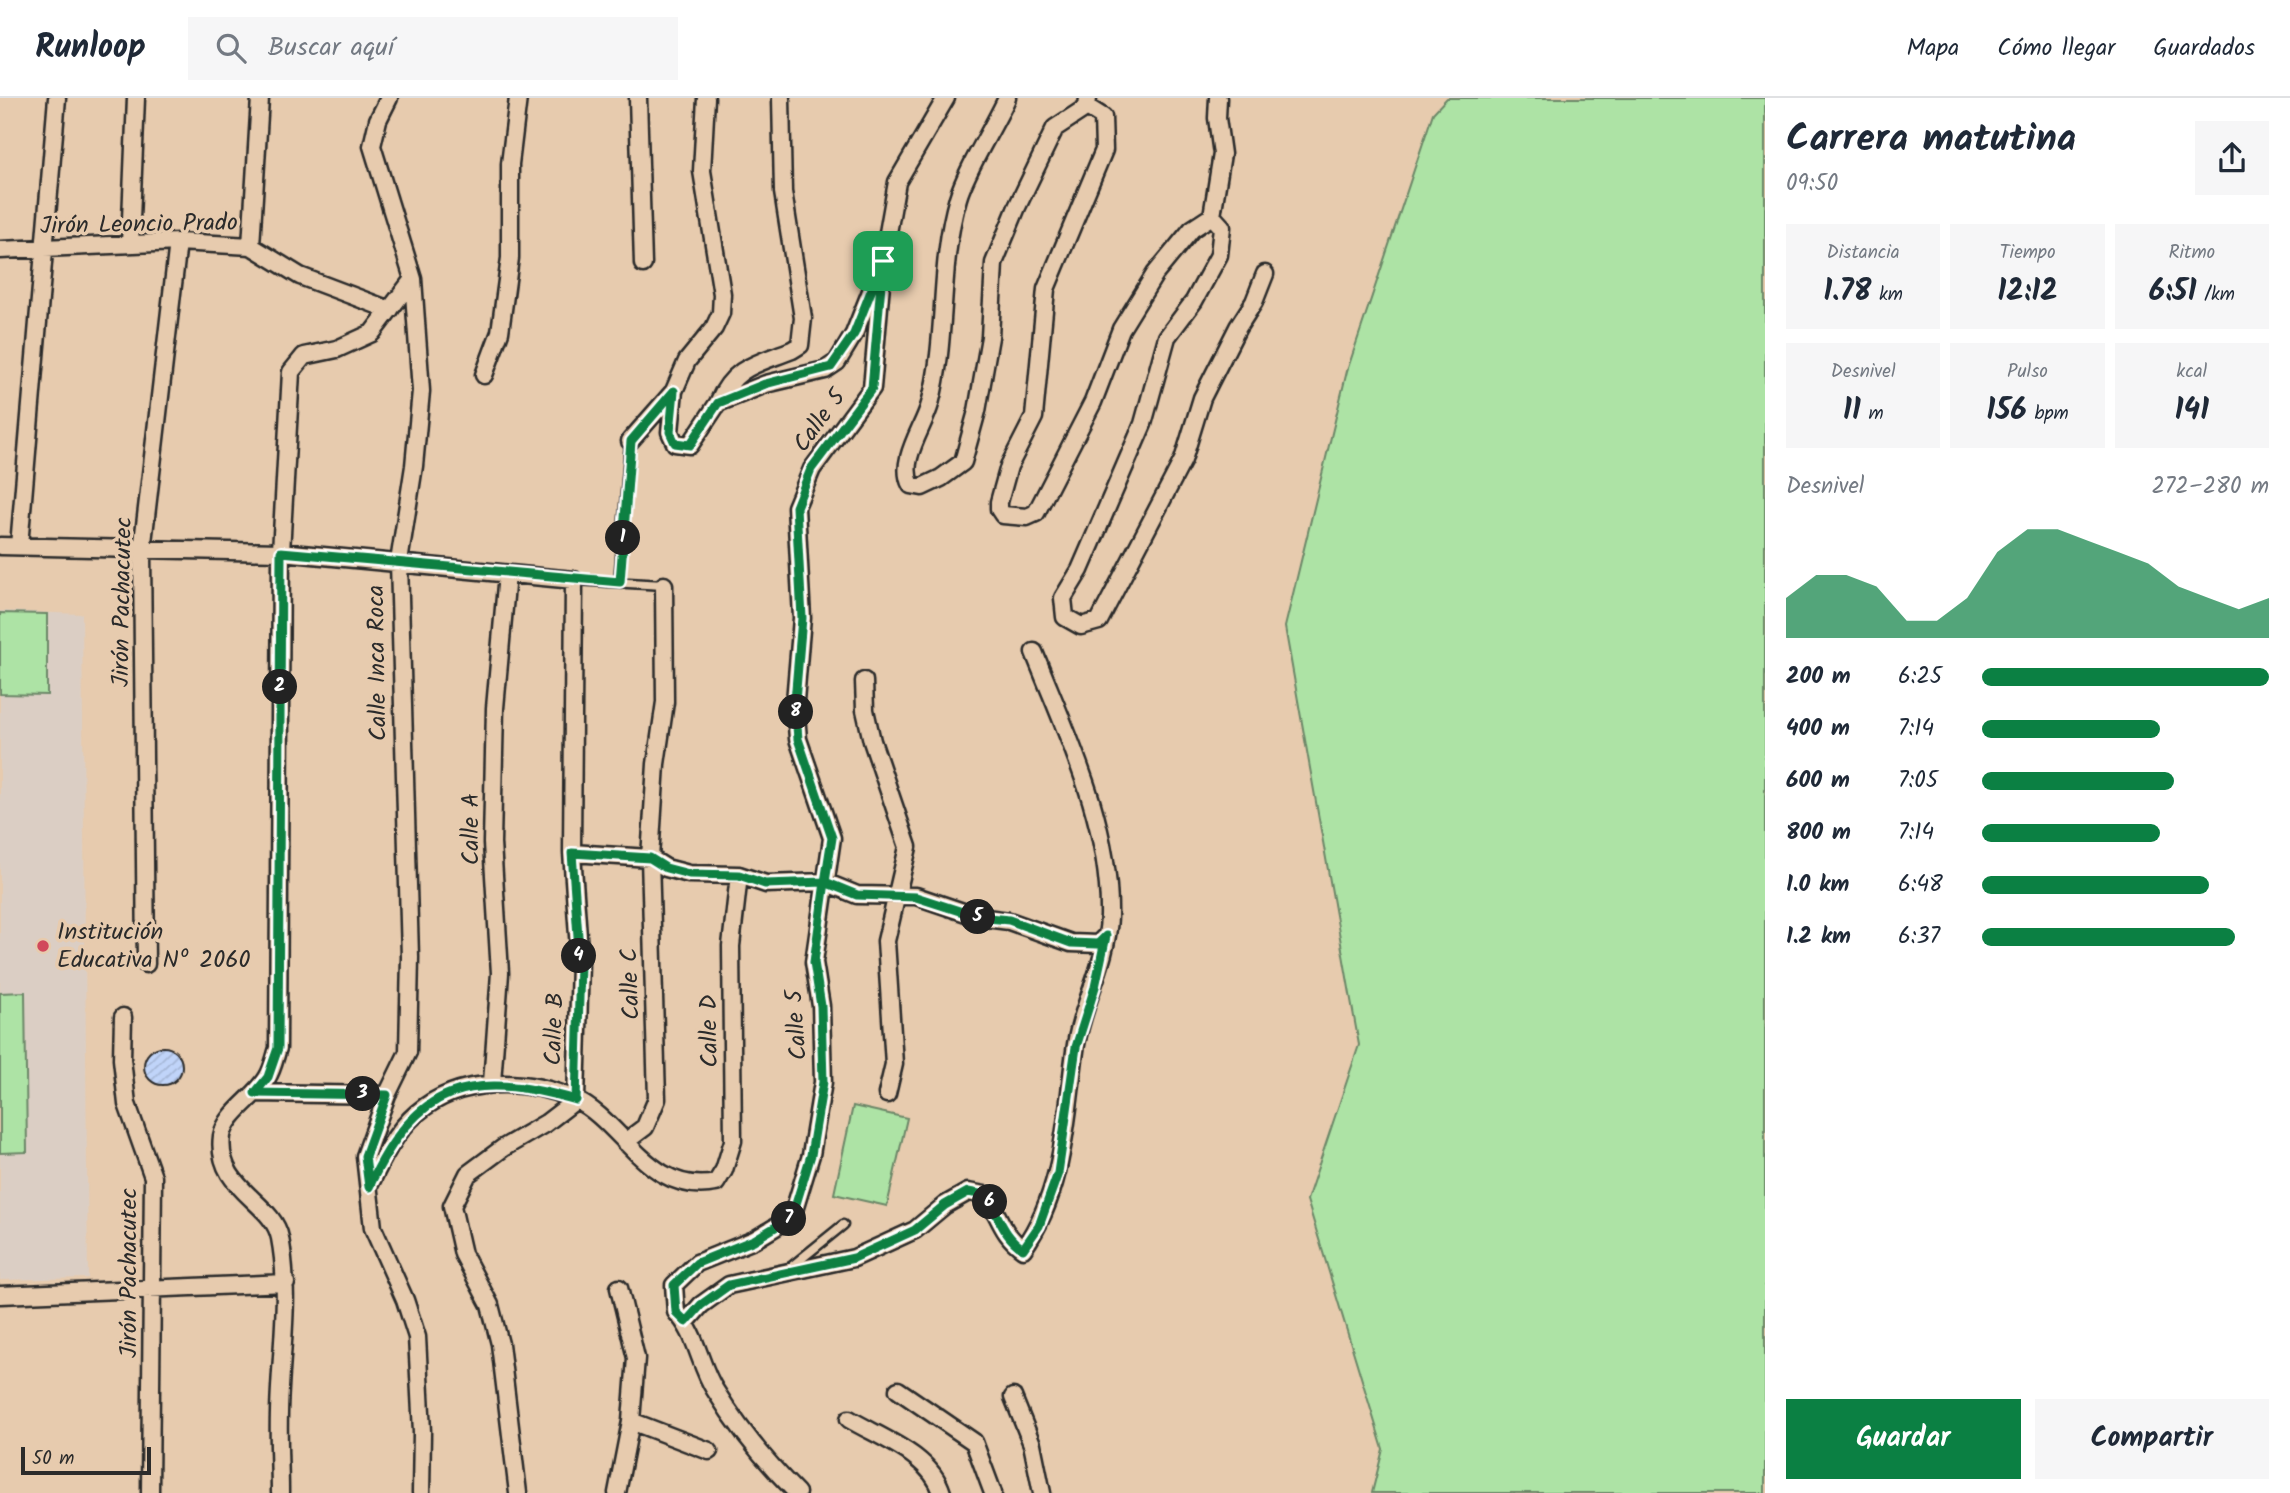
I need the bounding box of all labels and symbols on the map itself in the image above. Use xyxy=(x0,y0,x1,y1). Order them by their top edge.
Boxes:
street label: Jirón Leoncio Prado xyxy=(40,204,238,246)
pin xyxy=(853,231,913,291)
street label: Calle 5 xyxy=(783,379,858,461)
street label: Jirón Pachacutec xyxy=(102,517,144,687)
pin: 1 xyxy=(606,520,640,556)
street label: Calle Inca Roca xyxy=(357,584,399,742)
pin: 2 xyxy=(262,670,298,704)
pin: 8 xyxy=(778,694,814,730)
street label: Calle A xyxy=(452,793,491,865)
pin: 5 xyxy=(960,900,996,934)
place label: Institución Educativa Nº 2060 xyxy=(57,913,251,980)
marker: Institución Educativa Nº 2060 xyxy=(35,938,51,954)
pin: 4 xyxy=(562,938,596,974)
street label: Calle C xyxy=(610,947,652,1021)
street label: Calle 5 xyxy=(775,986,819,1062)
street label: Calle B xyxy=(534,992,576,1066)
street label: Calle D xyxy=(690,994,730,1068)
pin: 3 xyxy=(346,1076,380,1112)
pin: 6 xyxy=(972,1184,1007,1220)
street label: Jirón Pachacutec xyxy=(110,1188,149,1358)
pin: 7 xyxy=(772,1202,806,1236)
scale bar xyxy=(21,1444,150,1476)

